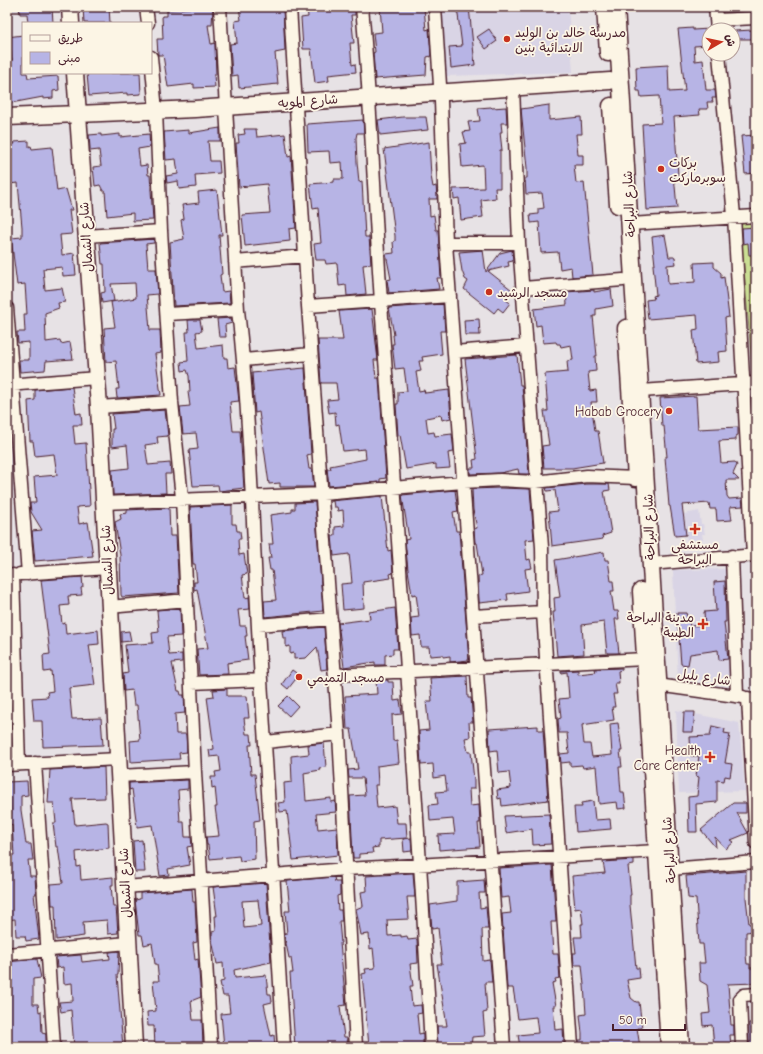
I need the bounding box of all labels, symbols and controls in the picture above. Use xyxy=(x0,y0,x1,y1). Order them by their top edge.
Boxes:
legend xyxy=(22,22,152,74)
north arrow xyxy=(701,22,741,62)
place label: مدرسة خالد بن الوليد الابتدائية بنين xyxy=(515,25,626,56)
text: طريق xyxy=(58,31,83,45)
marker: مدرسة خالد بن الوليد الابتدائية بنين xyxy=(502,34,512,44)
text: ش xyxy=(723,34,738,48)
text: مبنى xyxy=(58,51,81,66)
street label: شارع المويه xyxy=(277,91,339,113)
place label: بركات سوبرماركت xyxy=(669,155,726,186)
marker: بركات سوبرماركت xyxy=(656,164,666,174)
street label: شارع البراحة xyxy=(620,170,640,238)
street label: شارع الشمال xyxy=(76,201,98,273)
place label: مسجد الرشيد xyxy=(497,285,567,301)
marker: مسجد الرشيد xyxy=(484,287,494,297)
place label: Habab Grocery xyxy=(575,404,661,419)
marker: Habab Grocery xyxy=(664,406,674,416)
street label: شارع البراحة xyxy=(640,493,660,561)
marker: مستشفى البراحة xyxy=(689,523,701,535)
street label: شارع الشمال xyxy=(98,524,118,595)
place label: مستشفى البراحة xyxy=(671,537,719,568)
place label: مدينة البراحة الطبية xyxy=(627,610,694,641)
marker: مدينة البراحة الطبية xyxy=(697,618,709,630)
street label: شارع بلبل xyxy=(676,666,732,690)
place label: مسجد التميمي xyxy=(307,670,385,689)
marker: مسجد التميمي xyxy=(294,672,304,682)
place label: Health Care Center xyxy=(634,743,702,773)
marker: Health Care Center xyxy=(704,751,716,763)
street label: شارع البراحة xyxy=(659,816,681,884)
street label: شارع الشمال xyxy=(116,847,136,918)
scale bar xyxy=(613,1006,685,1032)
text: 50 m xyxy=(619,1013,647,1027)

